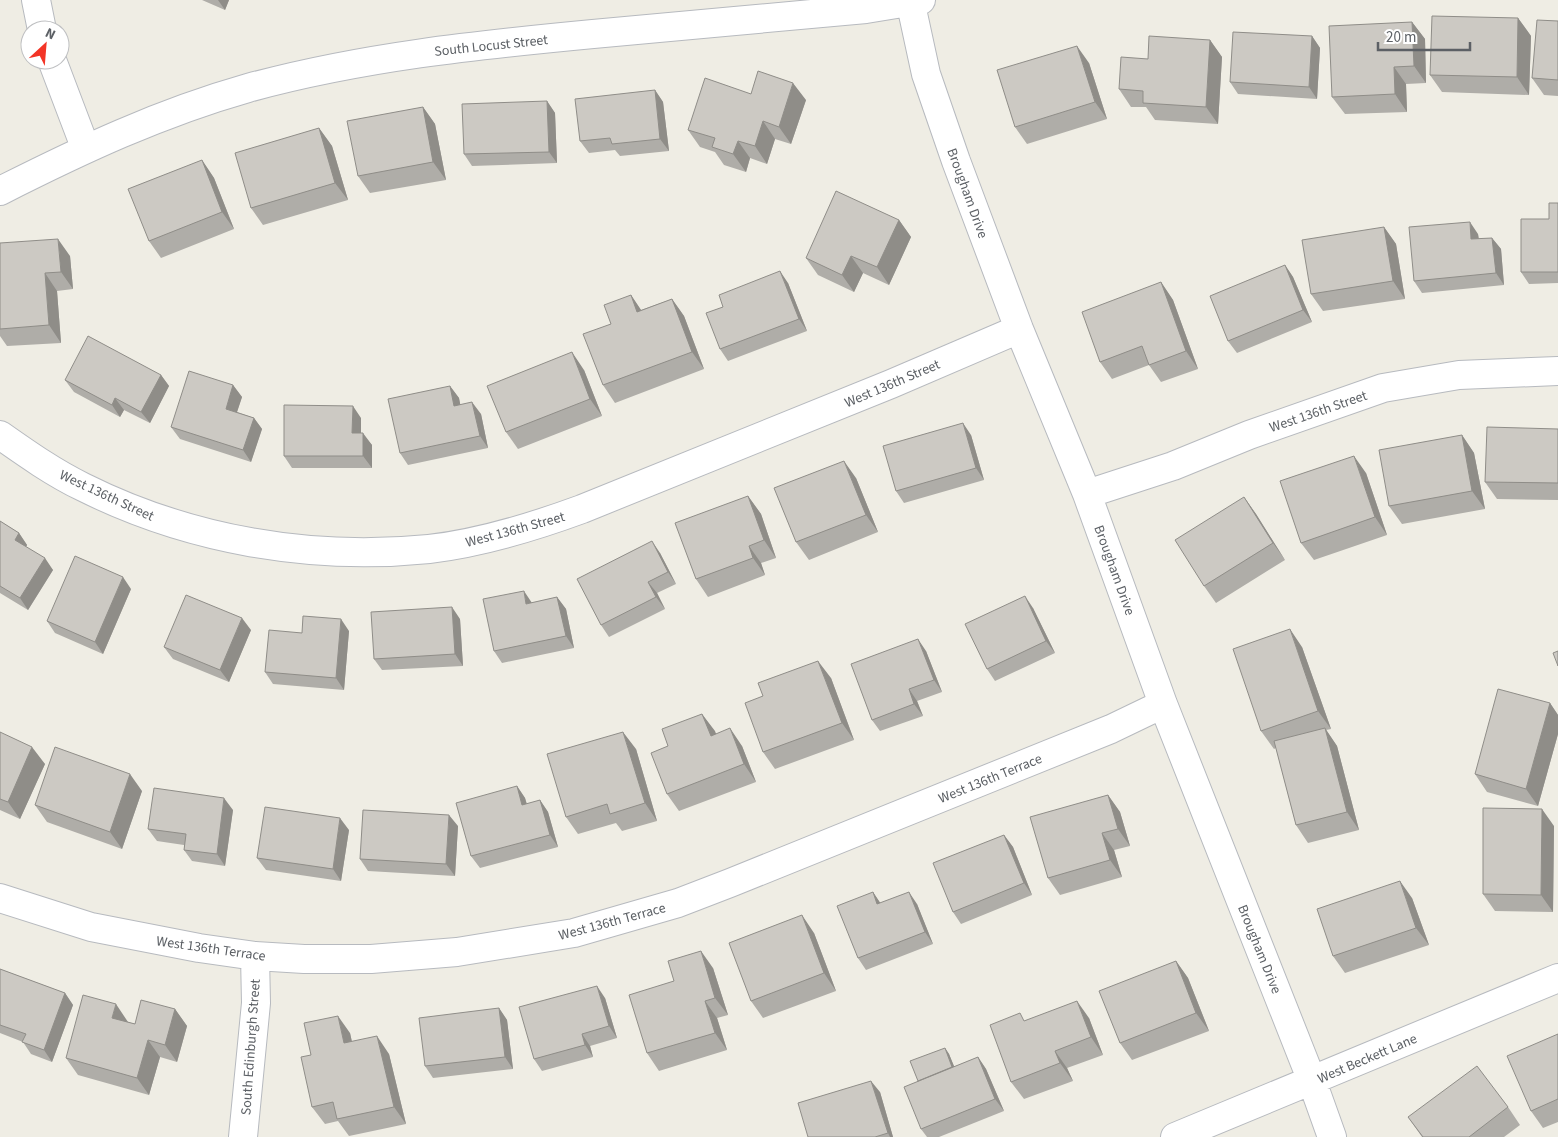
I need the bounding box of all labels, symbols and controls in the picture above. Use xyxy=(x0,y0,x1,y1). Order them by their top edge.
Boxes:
north arrow xyxy=(20,20,70,70)
scale bar xyxy=(1378,20,1470,52)
text: N xyxy=(42,23,59,45)
text: 20 m xyxy=(1386,27,1416,48)
street label: South Locust Street xyxy=(433,30,549,62)
street label: Brougham Drive xyxy=(941,145,993,241)
street label: West 136th Street xyxy=(841,355,944,413)
street label: West 136th Street xyxy=(1267,386,1370,438)
street label: West 136th Street xyxy=(56,465,157,527)
street label: West 136th Street xyxy=(463,507,567,553)
street label: Brougham Drive xyxy=(1088,522,1140,618)
street label: West 136th Terrace xyxy=(936,749,1045,809)
street label: West 136th Terrace xyxy=(556,898,668,946)
street label: Brougham Drive xyxy=(1232,902,1286,997)
street label: West 136th Terrace xyxy=(155,931,267,967)
street label: South Edinburgh Street xyxy=(236,978,266,1116)
street label: West Beckett Lane xyxy=(1314,1029,1420,1089)

